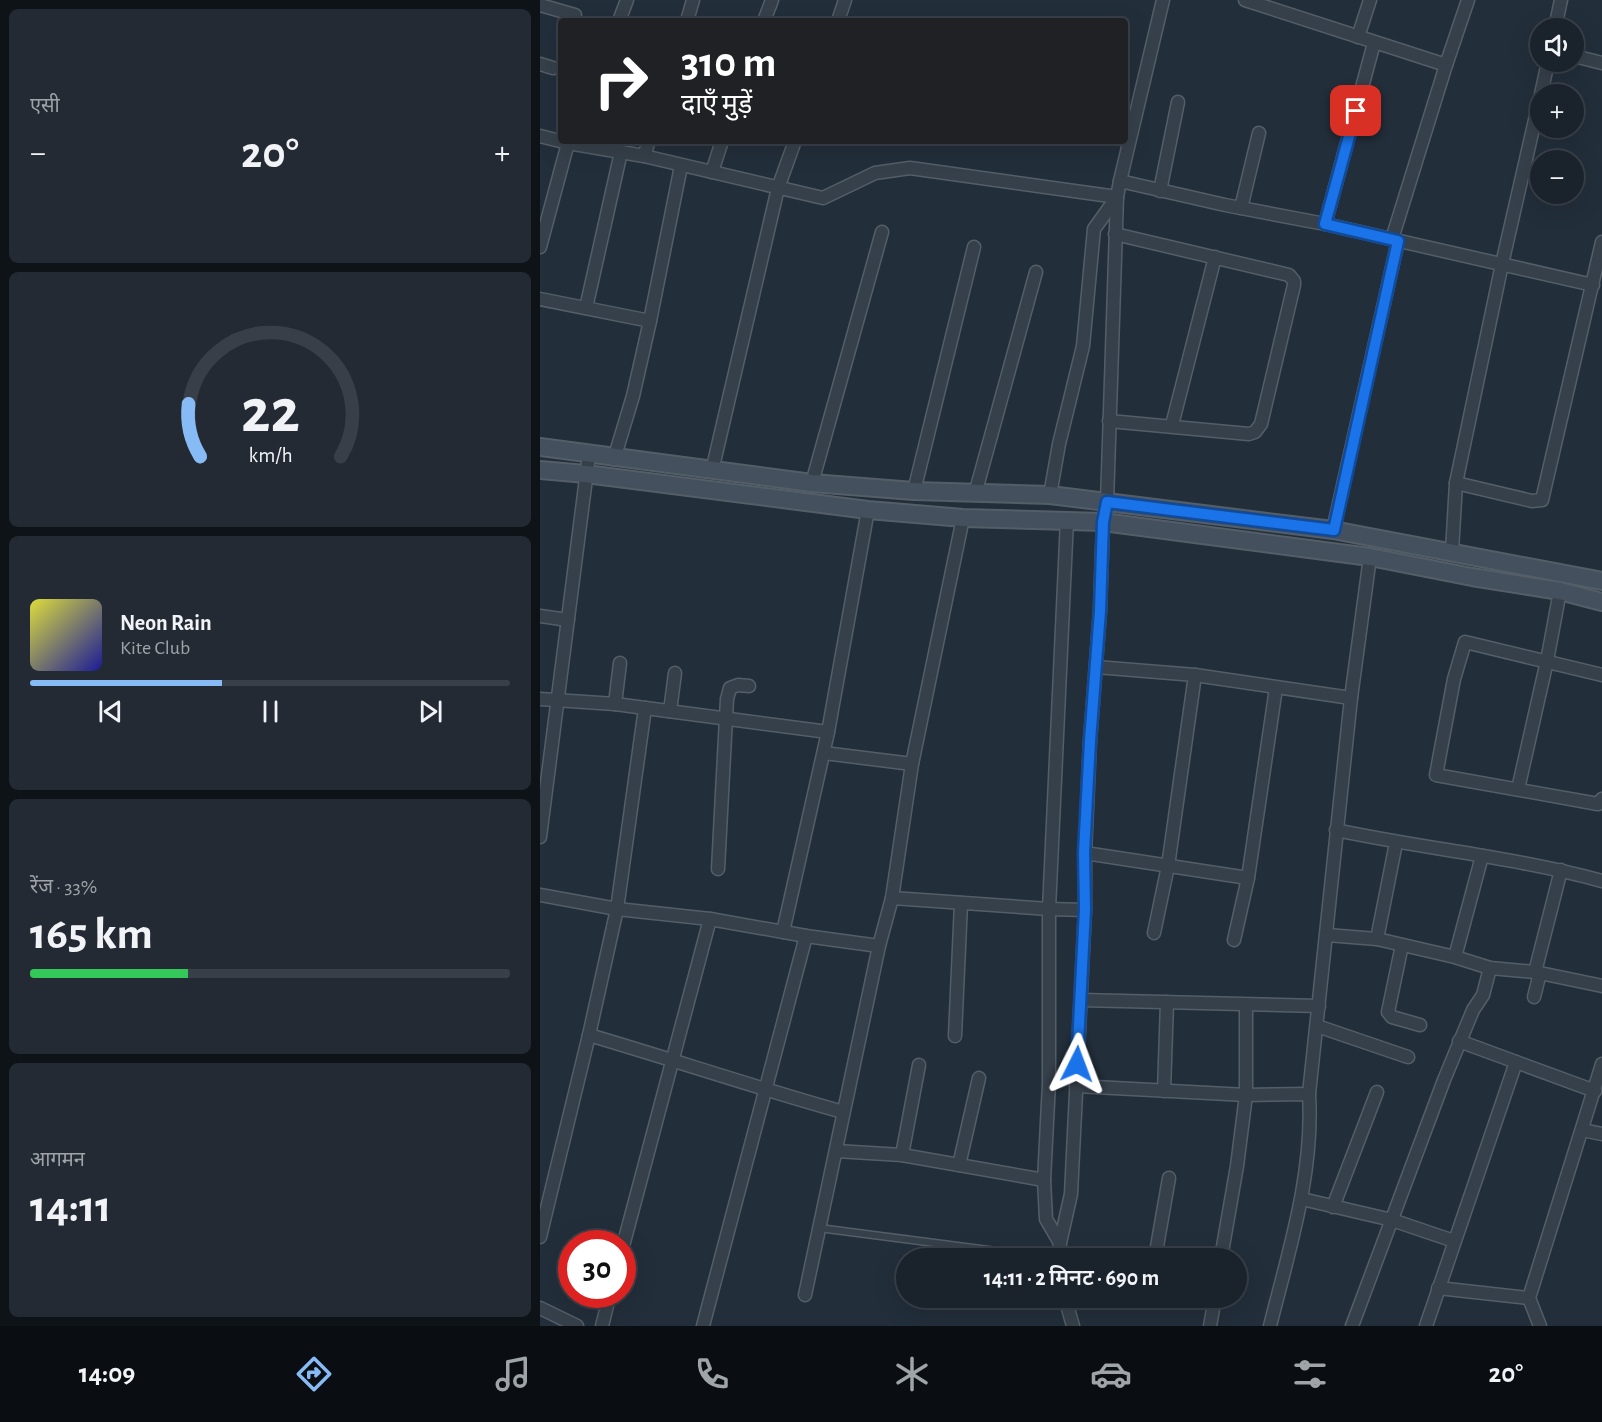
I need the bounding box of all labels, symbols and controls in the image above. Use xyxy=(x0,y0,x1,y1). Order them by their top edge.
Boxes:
map controls xyxy=(1530,18,1584,204)
button: sound xyxy=(1530,18,1584,72)
icon: right xyxy=(582,42,660,120)
text: 310 m xyxy=(681,42,776,84)
button: + xyxy=(1530,84,1584,138)
pin xyxy=(1330,85,1381,136)
text: दाएँ मुड़ें xyxy=(681,91,752,118)
icon: arrive xyxy=(1339,94,1372,127)
text: एसी xyxy=(30,96,60,116)
text: 20° xyxy=(241,131,299,176)
text: − xyxy=(30,137,46,170)
text: + xyxy=(494,137,510,170)
button: − xyxy=(1530,150,1584,204)
text: 22 xyxy=(241,381,299,443)
text: km/h xyxy=(248,445,292,466)
text: Neon Rain xyxy=(120,612,212,634)
text: Kite Club xyxy=(120,638,190,658)
icon: previous xyxy=(94,695,127,728)
icon: pause xyxy=(254,695,287,728)
icon: next xyxy=(414,695,447,728)
text: रेंज · 33% xyxy=(30,877,97,897)
text: 165 km xyxy=(30,912,153,957)
position arrow xyxy=(1045,1032,1109,1096)
text: आगमन xyxy=(30,1150,85,1170)
text: 14:11 xyxy=(30,1185,112,1230)
speed limit sign: 30 xyxy=(558,1230,636,1308)
text: 14:11 · 2 मिनट · 690 m xyxy=(984,1267,1159,1289)
icon: directions xyxy=(293,1353,335,1395)
icon: music xyxy=(492,1353,534,1395)
icon: phone xyxy=(691,1353,733,1395)
icon: climate xyxy=(891,1353,933,1395)
icon: car xyxy=(1090,1353,1132,1395)
icon: filters xyxy=(1289,1353,1331,1395)
text: 14:09 xyxy=(79,1360,135,1387)
text: 20° xyxy=(1489,1360,1523,1387)

